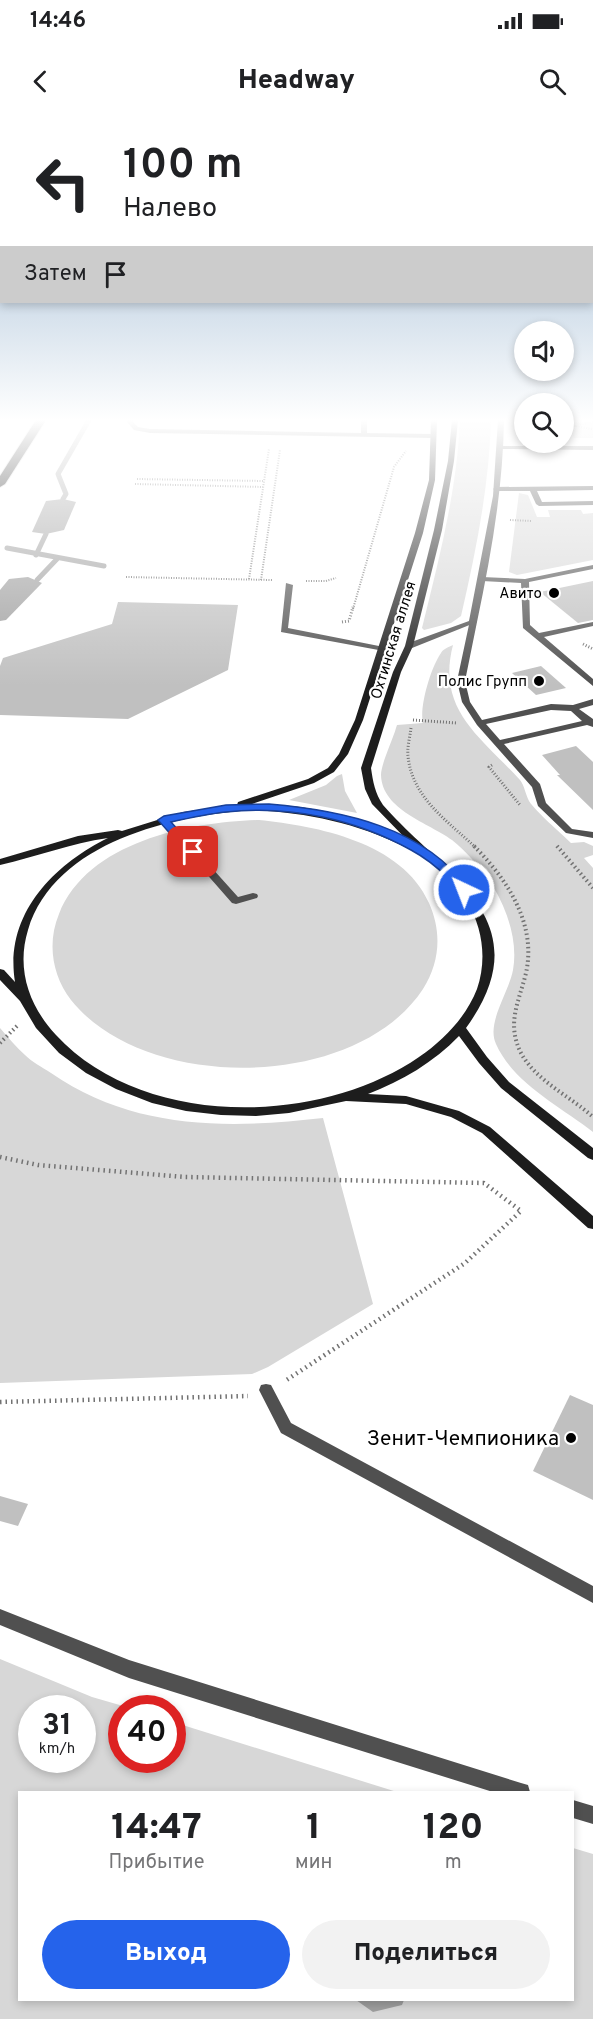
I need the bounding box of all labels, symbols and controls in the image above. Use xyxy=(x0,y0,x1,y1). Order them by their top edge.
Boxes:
text: 14:46 xyxy=(30,8,86,35)
text: Headway xyxy=(238,64,355,98)
icon: back xyxy=(24,65,57,98)
icon: search xyxy=(536,65,569,98)
text: 100 m xyxy=(123,140,242,193)
icon: left xyxy=(24,144,102,222)
text: Налево xyxy=(123,192,217,226)
icon: arrive xyxy=(99,258,132,291)
text: Затем xyxy=(24,261,87,288)
map controls xyxy=(514,321,574,453)
button: sound xyxy=(514,321,574,381)
button: search xyxy=(514,393,574,453)
street label: Охтинская аллея xyxy=(367,579,421,702)
place label: Авито xyxy=(499,585,542,604)
marker: Авито xyxy=(547,586,561,600)
place label: Полис Групп xyxy=(438,673,527,692)
marker: Полис Групп xyxy=(532,674,546,688)
pin xyxy=(167,826,218,877)
icon: arrive xyxy=(176,835,209,868)
position arrow xyxy=(432,858,496,922)
place label: Зенит-Чемпионика xyxy=(367,1426,559,1453)
marker: Зенит-Чемпионика xyxy=(564,1431,578,1445)
speed limit sign: 40 xyxy=(108,1695,186,1773)
text: 31 xyxy=(42,1708,72,1745)
text: km/h xyxy=(39,1740,75,1759)
text: 14:47 xyxy=(111,1806,202,1852)
text: 1 xyxy=(306,1806,321,1852)
text: 120 xyxy=(423,1806,483,1852)
text: Прибытие xyxy=(109,1850,204,1876)
text: мин xyxy=(295,1850,332,1876)
text: m xyxy=(445,1850,462,1876)
button: Выход xyxy=(42,1920,290,1989)
button: Поделиться xyxy=(302,1920,550,1989)

